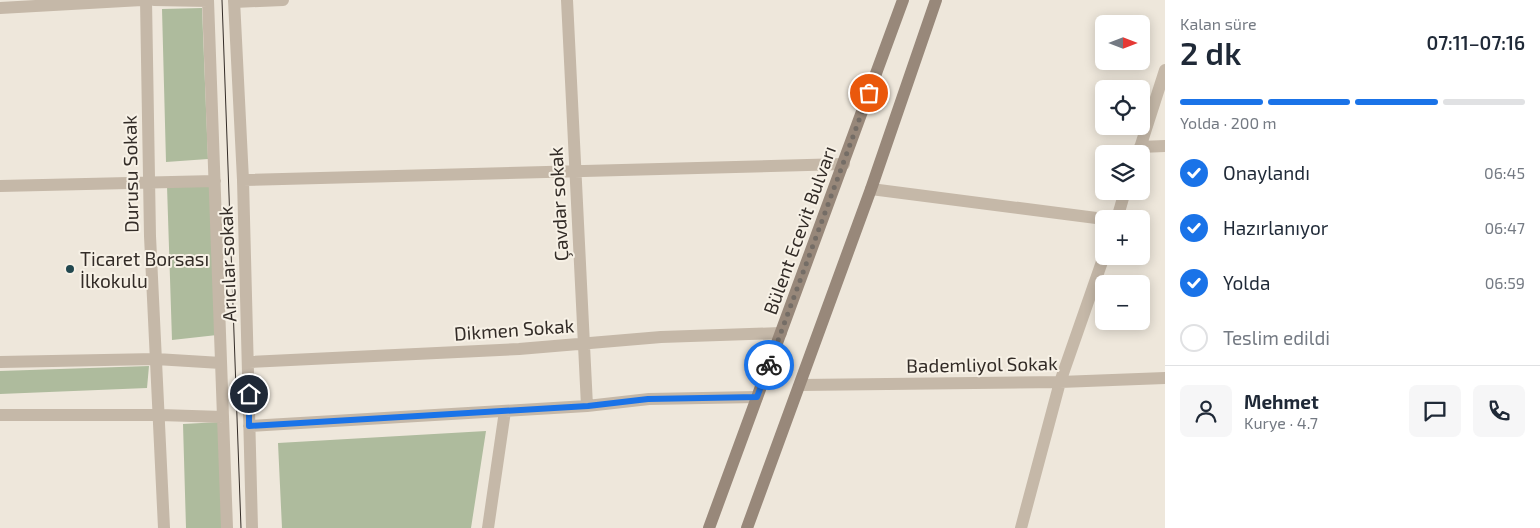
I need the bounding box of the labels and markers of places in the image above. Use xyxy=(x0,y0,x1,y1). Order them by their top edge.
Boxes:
pin xyxy=(848,72,890,114)
place label: Ticaret Borsası İlkokulu xyxy=(80,247,209,292)
marker: Ticaret Borsası İlkokulu xyxy=(64,263,76,275)
pin xyxy=(228,373,270,415)

